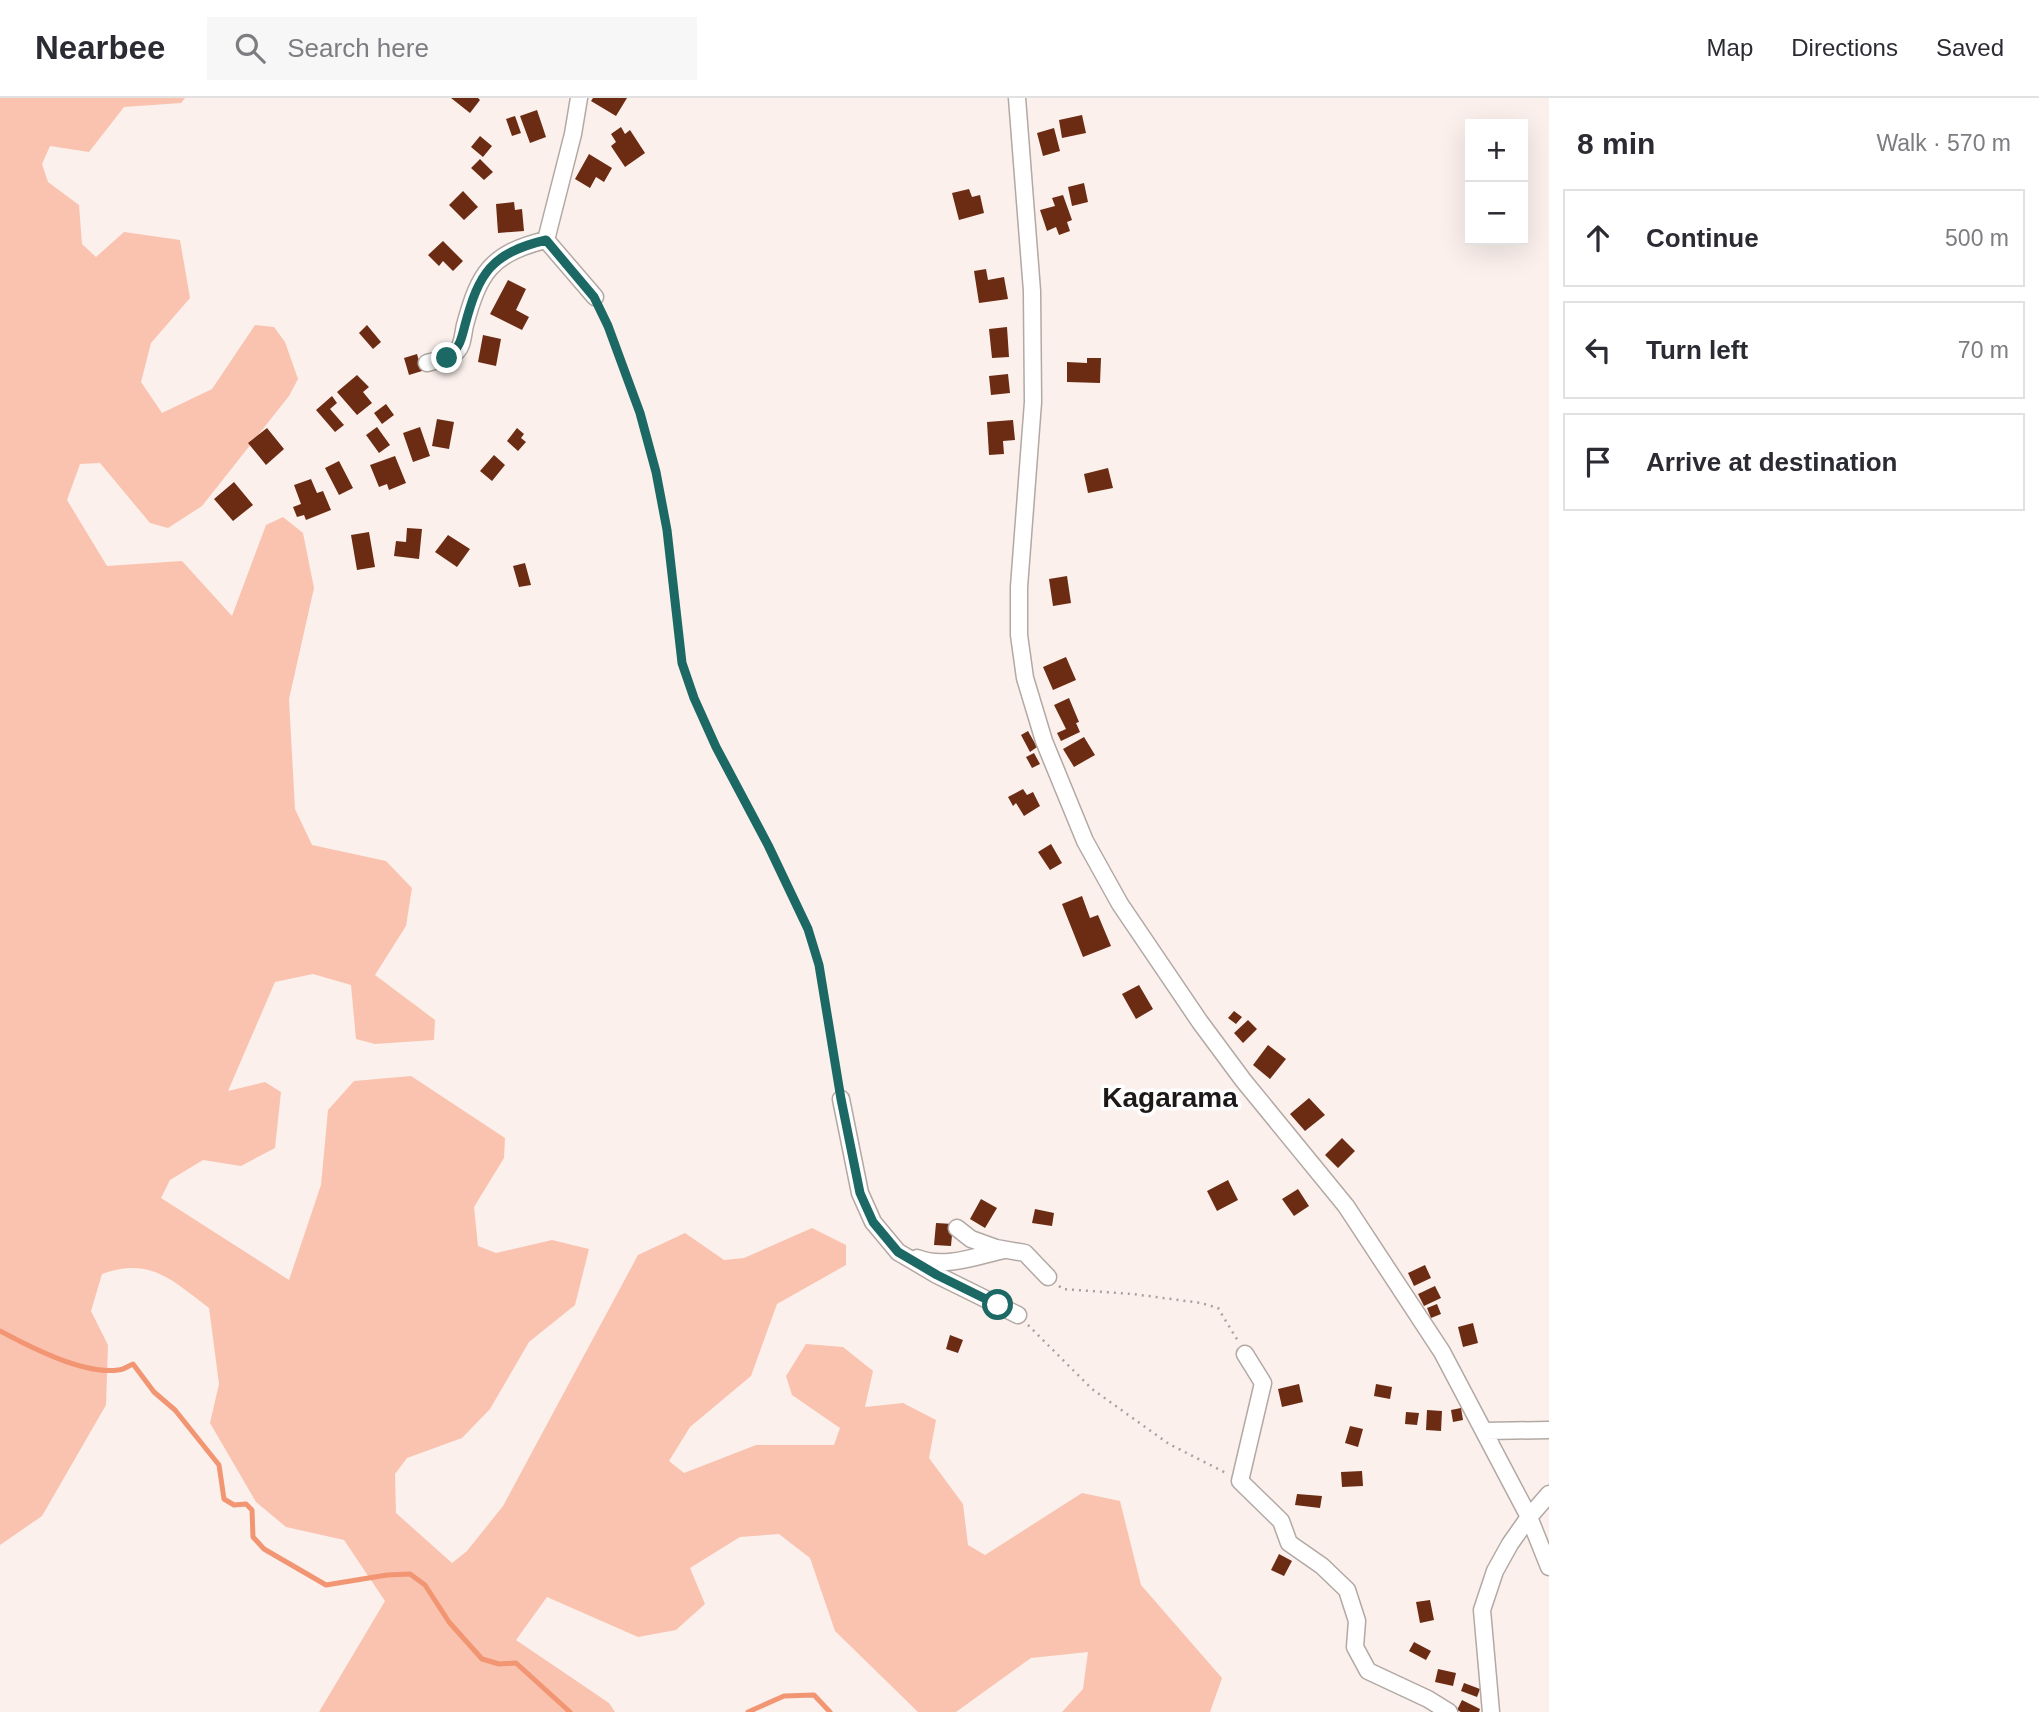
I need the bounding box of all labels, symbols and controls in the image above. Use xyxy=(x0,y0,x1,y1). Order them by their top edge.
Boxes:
search box xyxy=(207,17,697,80)
text: Nearbee xyxy=(35,29,165,66)
icon: search xyxy=(231,29,269,67)
text: Search here xyxy=(287,33,429,63)
text: Map xyxy=(1707,34,1753,61)
text: Directions xyxy=(1791,34,1898,61)
text: Saved xyxy=(1936,34,2004,61)
map controls xyxy=(1465,119,1528,245)
button: + xyxy=(1465,119,1528,182)
text: 8 min xyxy=(1577,127,1655,160)
text: Walk · 570 m xyxy=(1876,130,2011,156)
button: − xyxy=(1465,182,1528,245)
icon: ahead xyxy=(1579,219,1617,257)
text: Continue xyxy=(1646,223,1759,253)
text: 500 m xyxy=(1945,225,2009,251)
icon: left xyxy=(1579,331,1617,369)
text: Turn left xyxy=(1646,335,1748,365)
text: 70 m xyxy=(1958,337,2009,363)
route end xyxy=(431,342,462,373)
icon: arrive xyxy=(1579,443,1617,481)
text: Arrive at destination xyxy=(1646,447,1897,477)
district label: Kagarama xyxy=(1102,1082,1238,1113)
route start xyxy=(982,1289,1013,1320)

